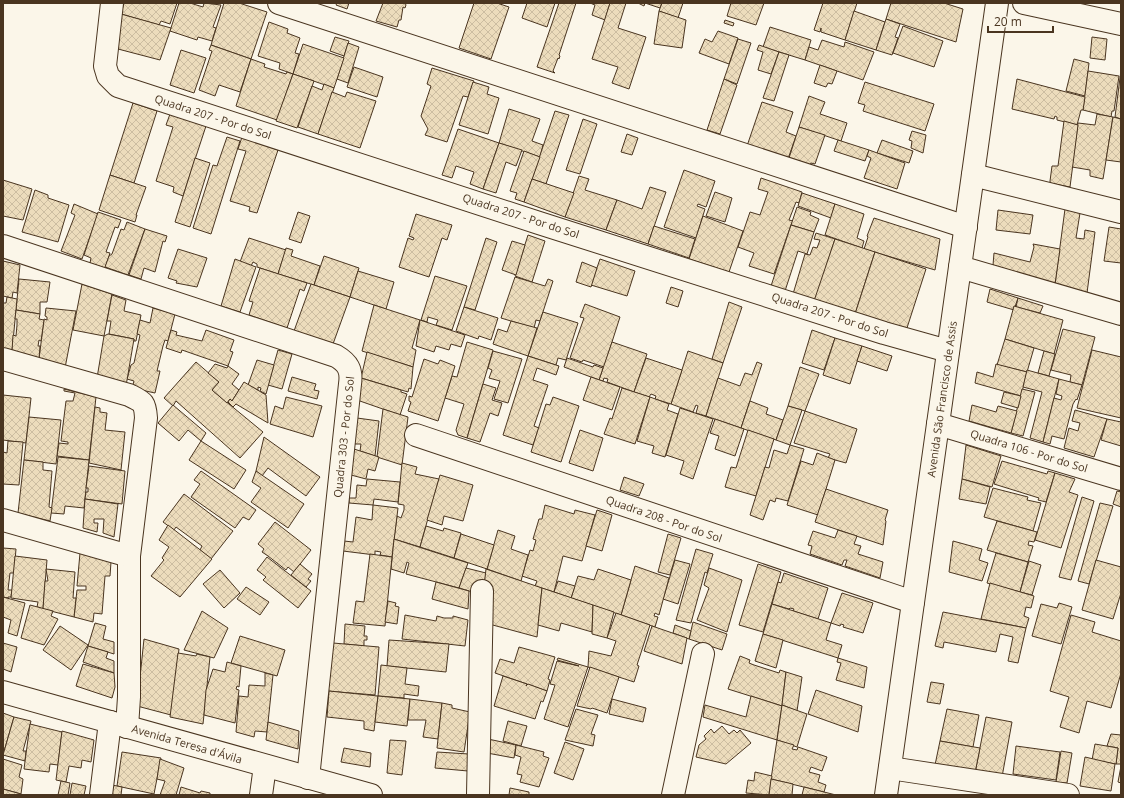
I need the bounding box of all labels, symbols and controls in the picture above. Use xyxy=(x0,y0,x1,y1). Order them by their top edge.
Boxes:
scale bar xyxy=(988,8,1053,34)
text: 20 m xyxy=(994,13,1022,30)
street label: Quadra 207 - Por do Sol xyxy=(153,91,273,143)
street label: Quadra 207 - Por do Sol xyxy=(461,190,581,242)
street label: Quadra 207 - Por do Sol xyxy=(770,289,890,341)
street label: Avenida São Francisco de Assis xyxy=(923,320,960,478)
street label: Quadra 303 - Por do Sol xyxy=(330,376,357,498)
street label: Quadra 106 - Por do Sol xyxy=(969,426,1090,476)
street label: Quadra 208 - Por do Sol xyxy=(604,492,724,545)
street label: Avenida Teresa d'Ávila xyxy=(130,721,244,766)

